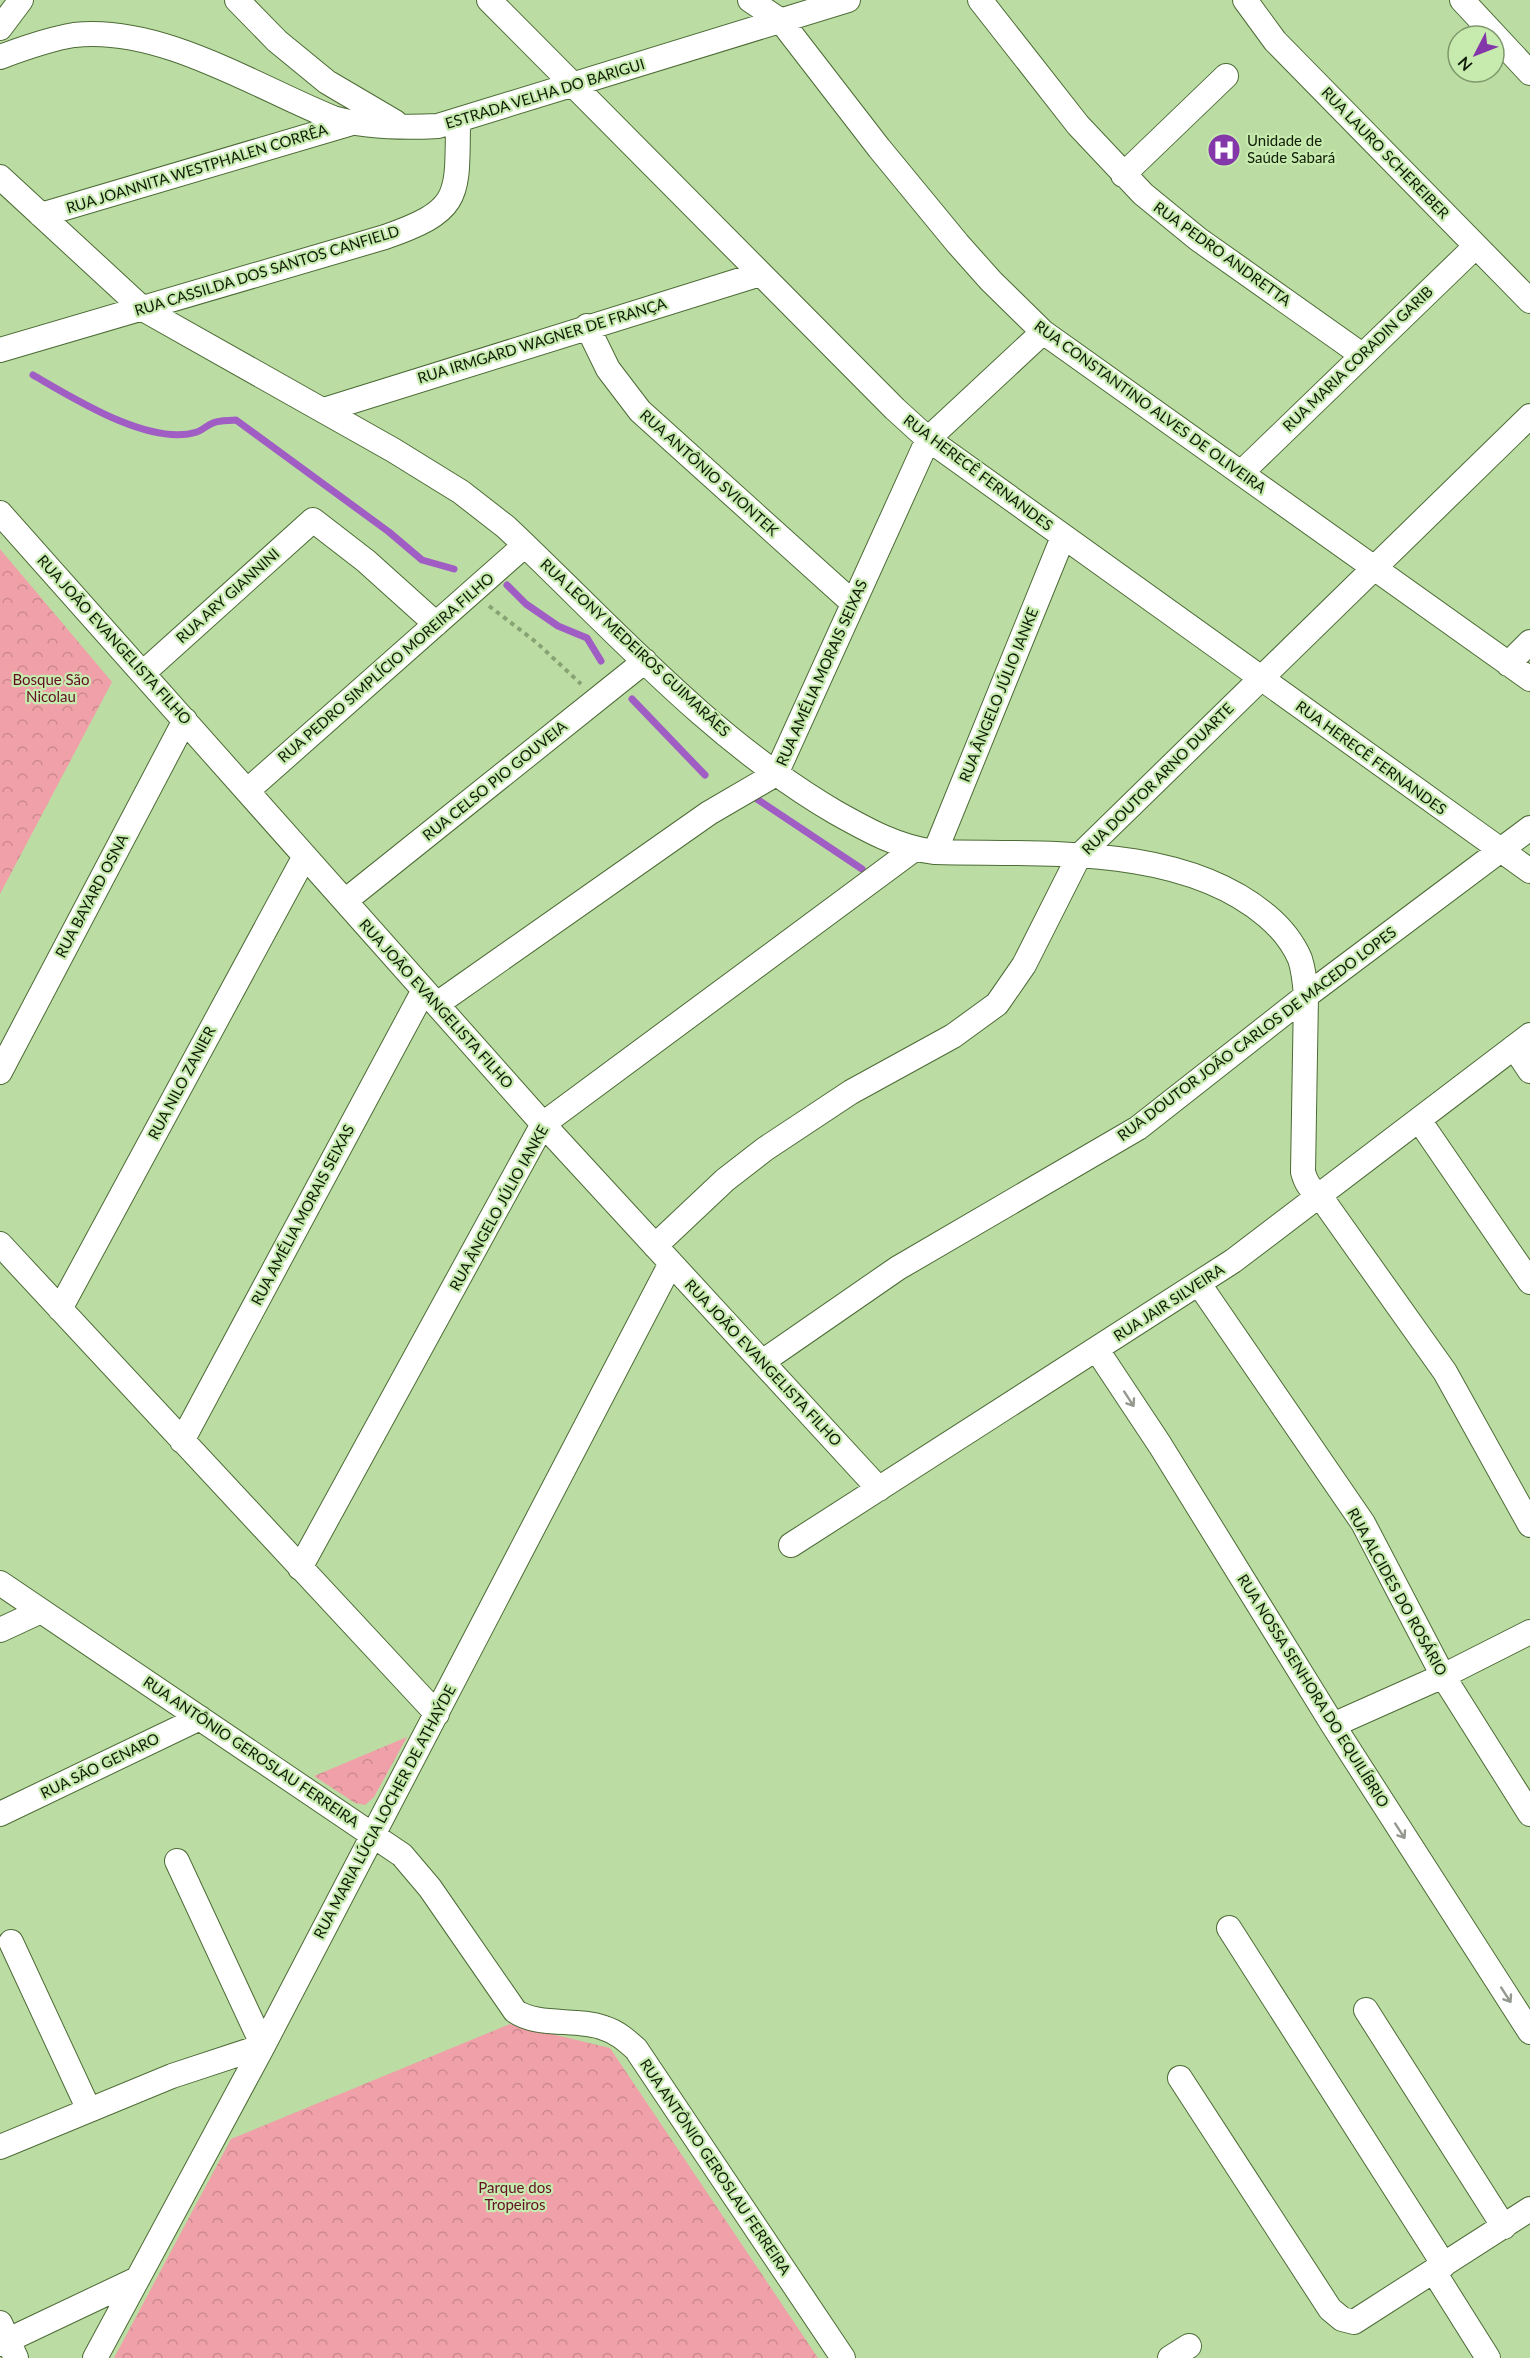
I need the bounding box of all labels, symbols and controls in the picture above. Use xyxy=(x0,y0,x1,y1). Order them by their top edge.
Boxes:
north arrow xyxy=(1446,24,1506,84)
text: N xyxy=(1453,53,1476,75)
street label: ESTRADA VELHA DO BARIGUI xyxy=(443,54,647,132)
street label: RUA LAURO SCHEREIBER xyxy=(1318,83,1454,222)
street label: RUA JOANNITA WESTPHALEN CORRÊA xyxy=(64,119,330,216)
place label: Unidade de Saúde Sabará xyxy=(1247,131,1335,166)
hospital icon: Unidade de Saúde Sabará xyxy=(1206,132,1242,168)
street label: RUA PEDRO ANDRETTA xyxy=(1150,197,1295,310)
street label: RUA CASSILDA DOS SANTOS CANFIELD xyxy=(132,221,401,319)
street label: RUA MARIA CORADIN GARIB xyxy=(1279,282,1436,435)
street label: RUA IRMGARD WAGNER DE FRANÇA xyxy=(415,293,669,387)
street label: RUA CONSTANTINO ALVES DE OLIVEIRA xyxy=(1031,316,1271,497)
street label: RUA ANTÔNIO SVIONTEK xyxy=(637,405,783,539)
street label: RUA HERECÊ FERNANDES xyxy=(901,410,1057,534)
street label: RUA ARY GIANNINI xyxy=(172,544,283,646)
street label: RUA JOÃO EVANGELISTA FILHO xyxy=(34,551,196,728)
street label: RUA LEONY MEDEIROS GUIMARÃES xyxy=(537,555,734,740)
street label: RUA PEDRO SIMPLÍCIO MOREIRA FILHO xyxy=(274,569,497,766)
street label: RUA AMÉLIA MORAIS SEIXAS xyxy=(772,577,870,769)
street label: RUA ÂNGELO JÚLIO IANKE xyxy=(955,605,1041,784)
park label: Bosque São Nicolau xyxy=(12,670,90,705)
street label: RUA HERECÊ FERNANDES xyxy=(1293,696,1450,818)
street label: RUA DOUTOR ARNO DUARTE xyxy=(1078,699,1237,858)
street label: RUA CELSO PIO GOUVEIA xyxy=(419,716,571,844)
street label: RUA BAYARD OSNA xyxy=(51,830,132,960)
street label: RUA JOÃO EVANGELISTA FILHO xyxy=(356,915,518,1092)
street label: RUA DOUTOR JOÃO CARLOS DE MACEDO LOPES xyxy=(1113,922,1399,1144)
street label: RUA NILO ZANIER xyxy=(144,1022,219,1142)
street label: RUA AMÉLIA MORAIS SEIXAS xyxy=(247,1121,357,1308)
street label: RUA ÂNGELO JÚLIO IANKE xyxy=(445,1122,551,1293)
street label: RUA JAIR SILVEIRA xyxy=(1110,1259,1228,1345)
street label: RUA JOÃO EVANGELISTA FILHO xyxy=(682,1275,846,1449)
one-way arrow xyxy=(1123,1390,1135,1407)
street label: RUA ALCIDES DO ROSÁRIO xyxy=(1344,1505,1452,1679)
street label: RUA NOSSA SENHORA DO EQUILÍBRIO xyxy=(1234,1571,1393,1810)
street label: RUA ANTÔNIO GEROSLAU FERREIRA xyxy=(140,1672,364,1831)
street label: RUA MARIA LÚCIA LOCHER DE ATHAÝDE xyxy=(309,1682,459,1941)
street label: RUA SÃO GENARO xyxy=(37,1729,162,1802)
one-way arrow xyxy=(1394,1822,1407,1839)
one-way arrow xyxy=(1500,1986,1512,2002)
street label: RUA ANTÔNIO GEROSLAU FERREIRA xyxy=(637,2055,795,2278)
park label: Parque dos Tropeiros xyxy=(478,2178,552,2213)

